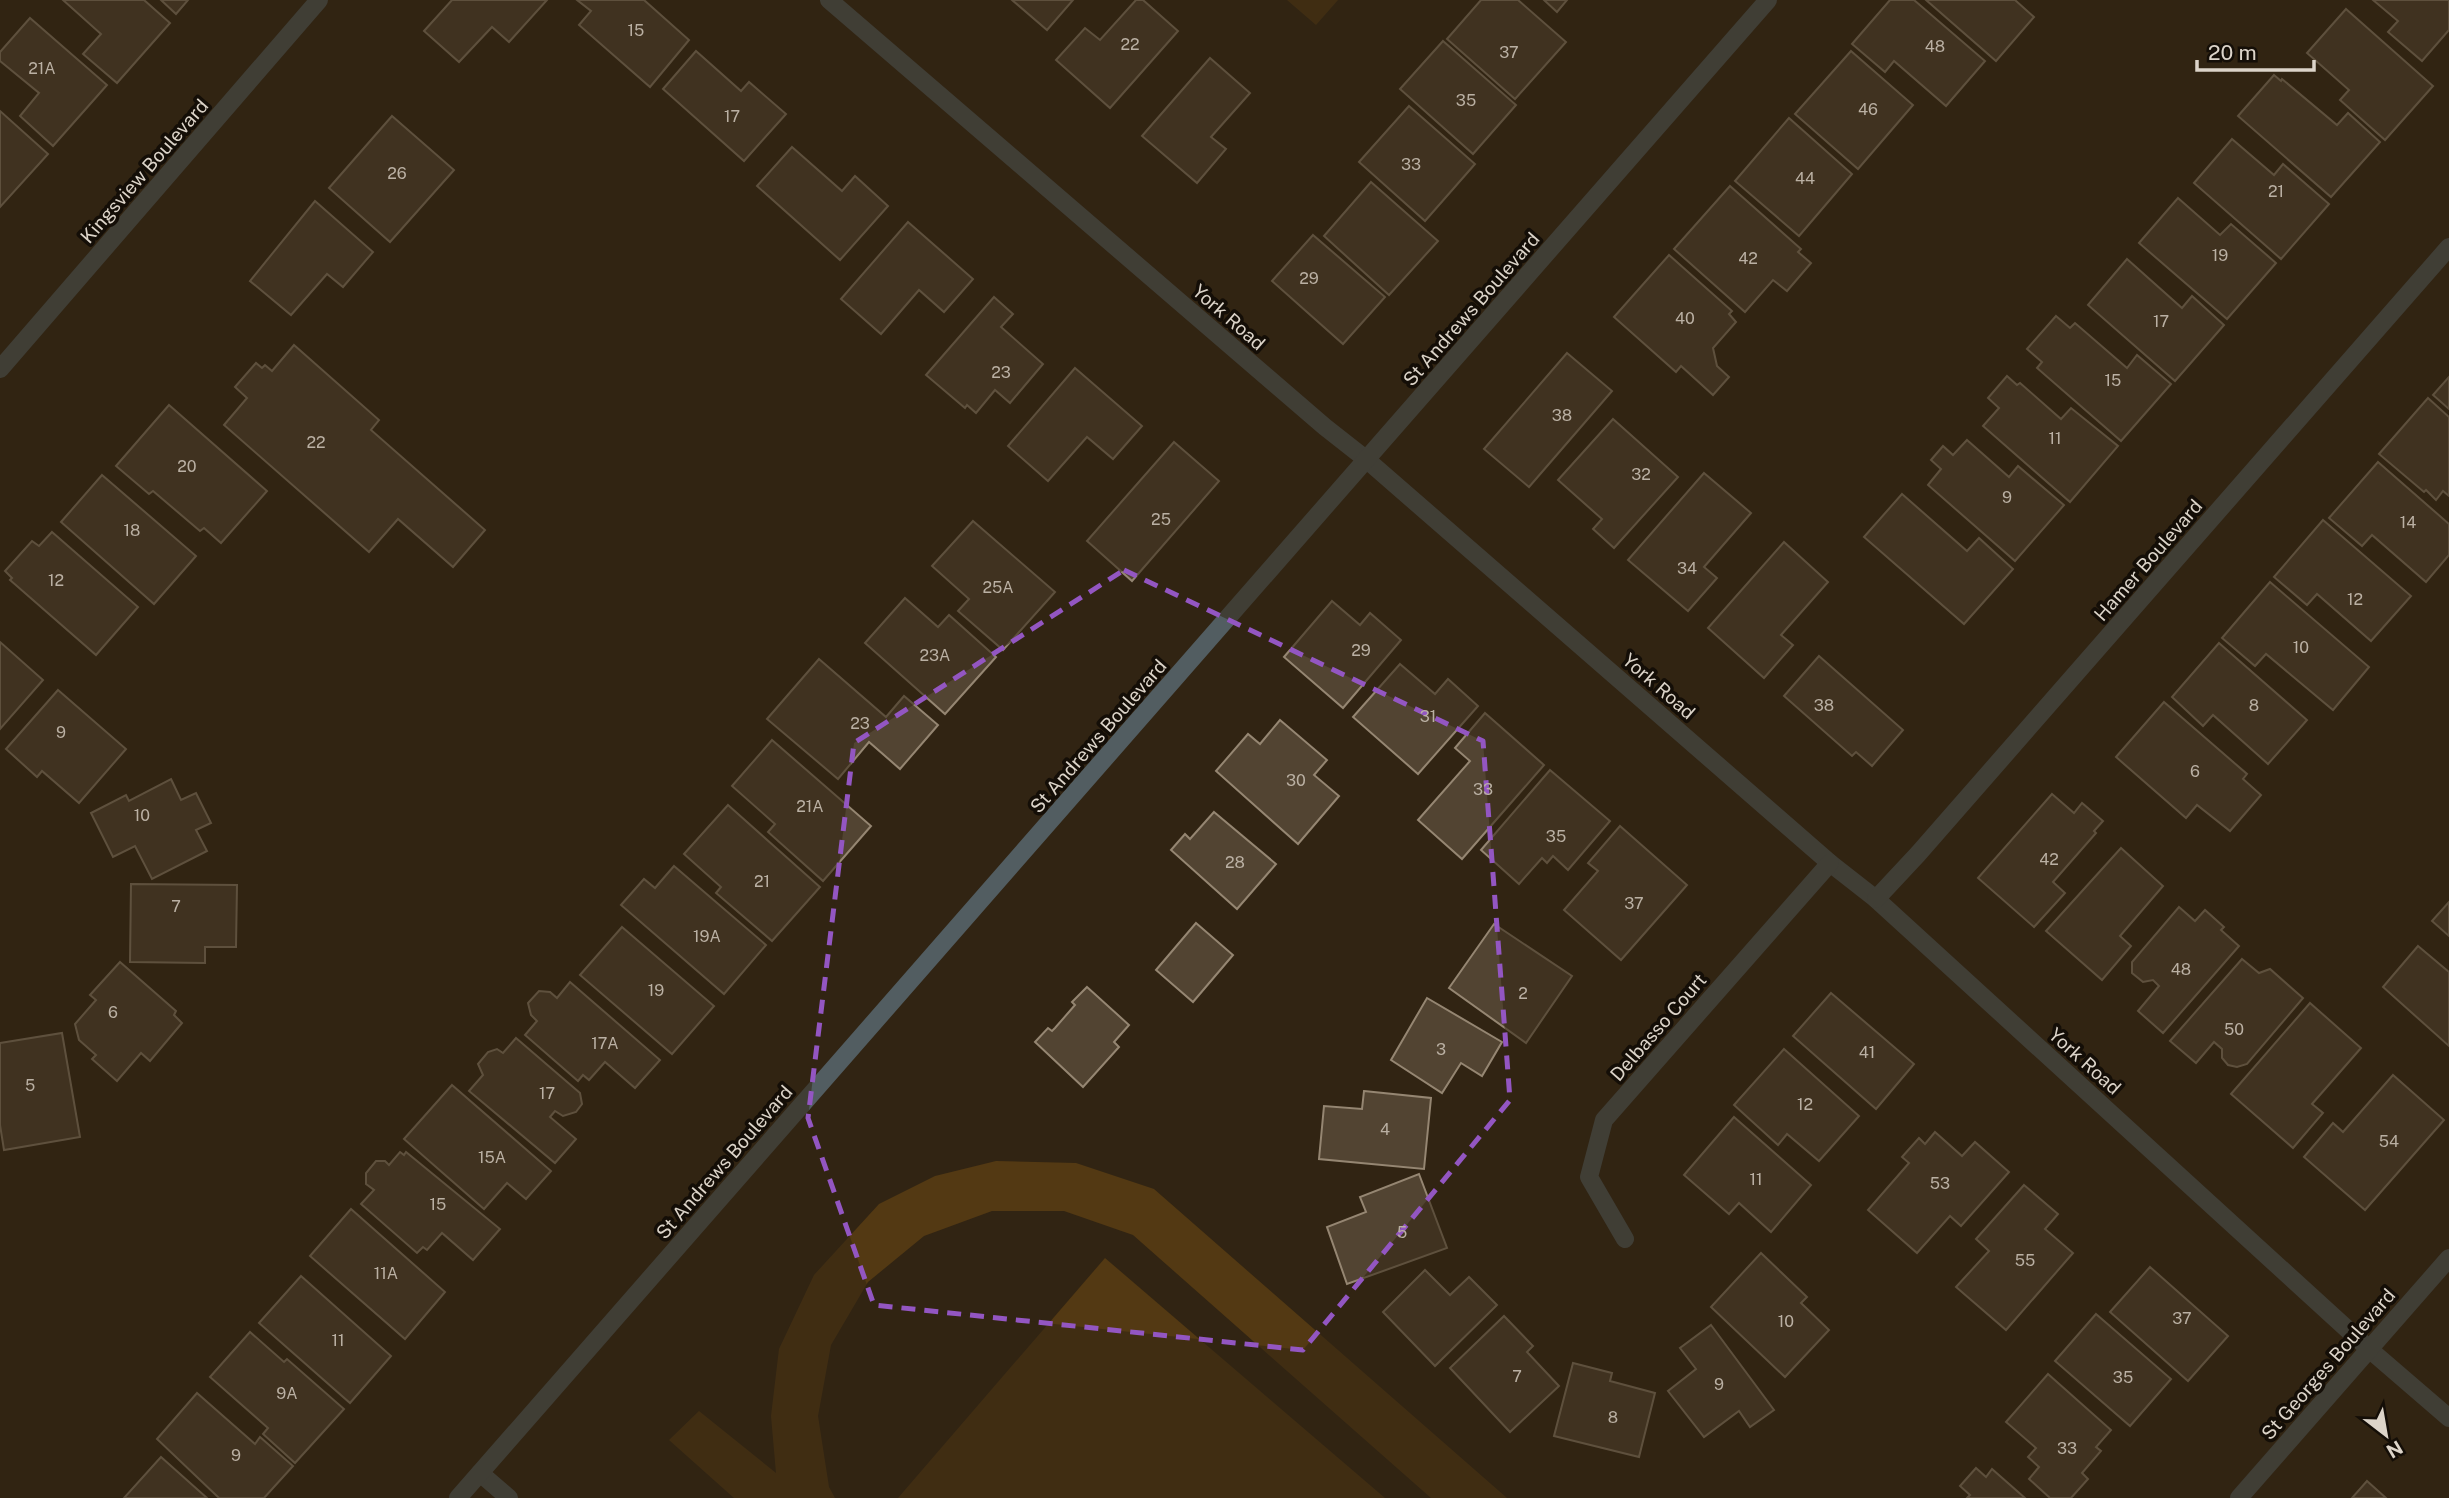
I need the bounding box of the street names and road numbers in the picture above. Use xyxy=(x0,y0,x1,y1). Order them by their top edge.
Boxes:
street label: Kingsview Boulevard xyxy=(76,95,212,247)
street label: St Andrews Boulevard xyxy=(1398,228,1544,390)
street label: York Road xyxy=(1188,280,1270,354)
street label: Hamer Boulevard xyxy=(2089,495,2207,625)
street label: York Road xyxy=(1618,649,1700,723)
street label: St Andrews Boulevard xyxy=(1025,655,1171,817)
street label: Delbasso Court xyxy=(1605,969,1711,1085)
street label: York Road xyxy=(2045,1023,2125,1099)
street label: St Andrews Boulevard xyxy=(651,1081,797,1243)
street label: St Georges Boulevard xyxy=(2257,1284,2399,1444)

